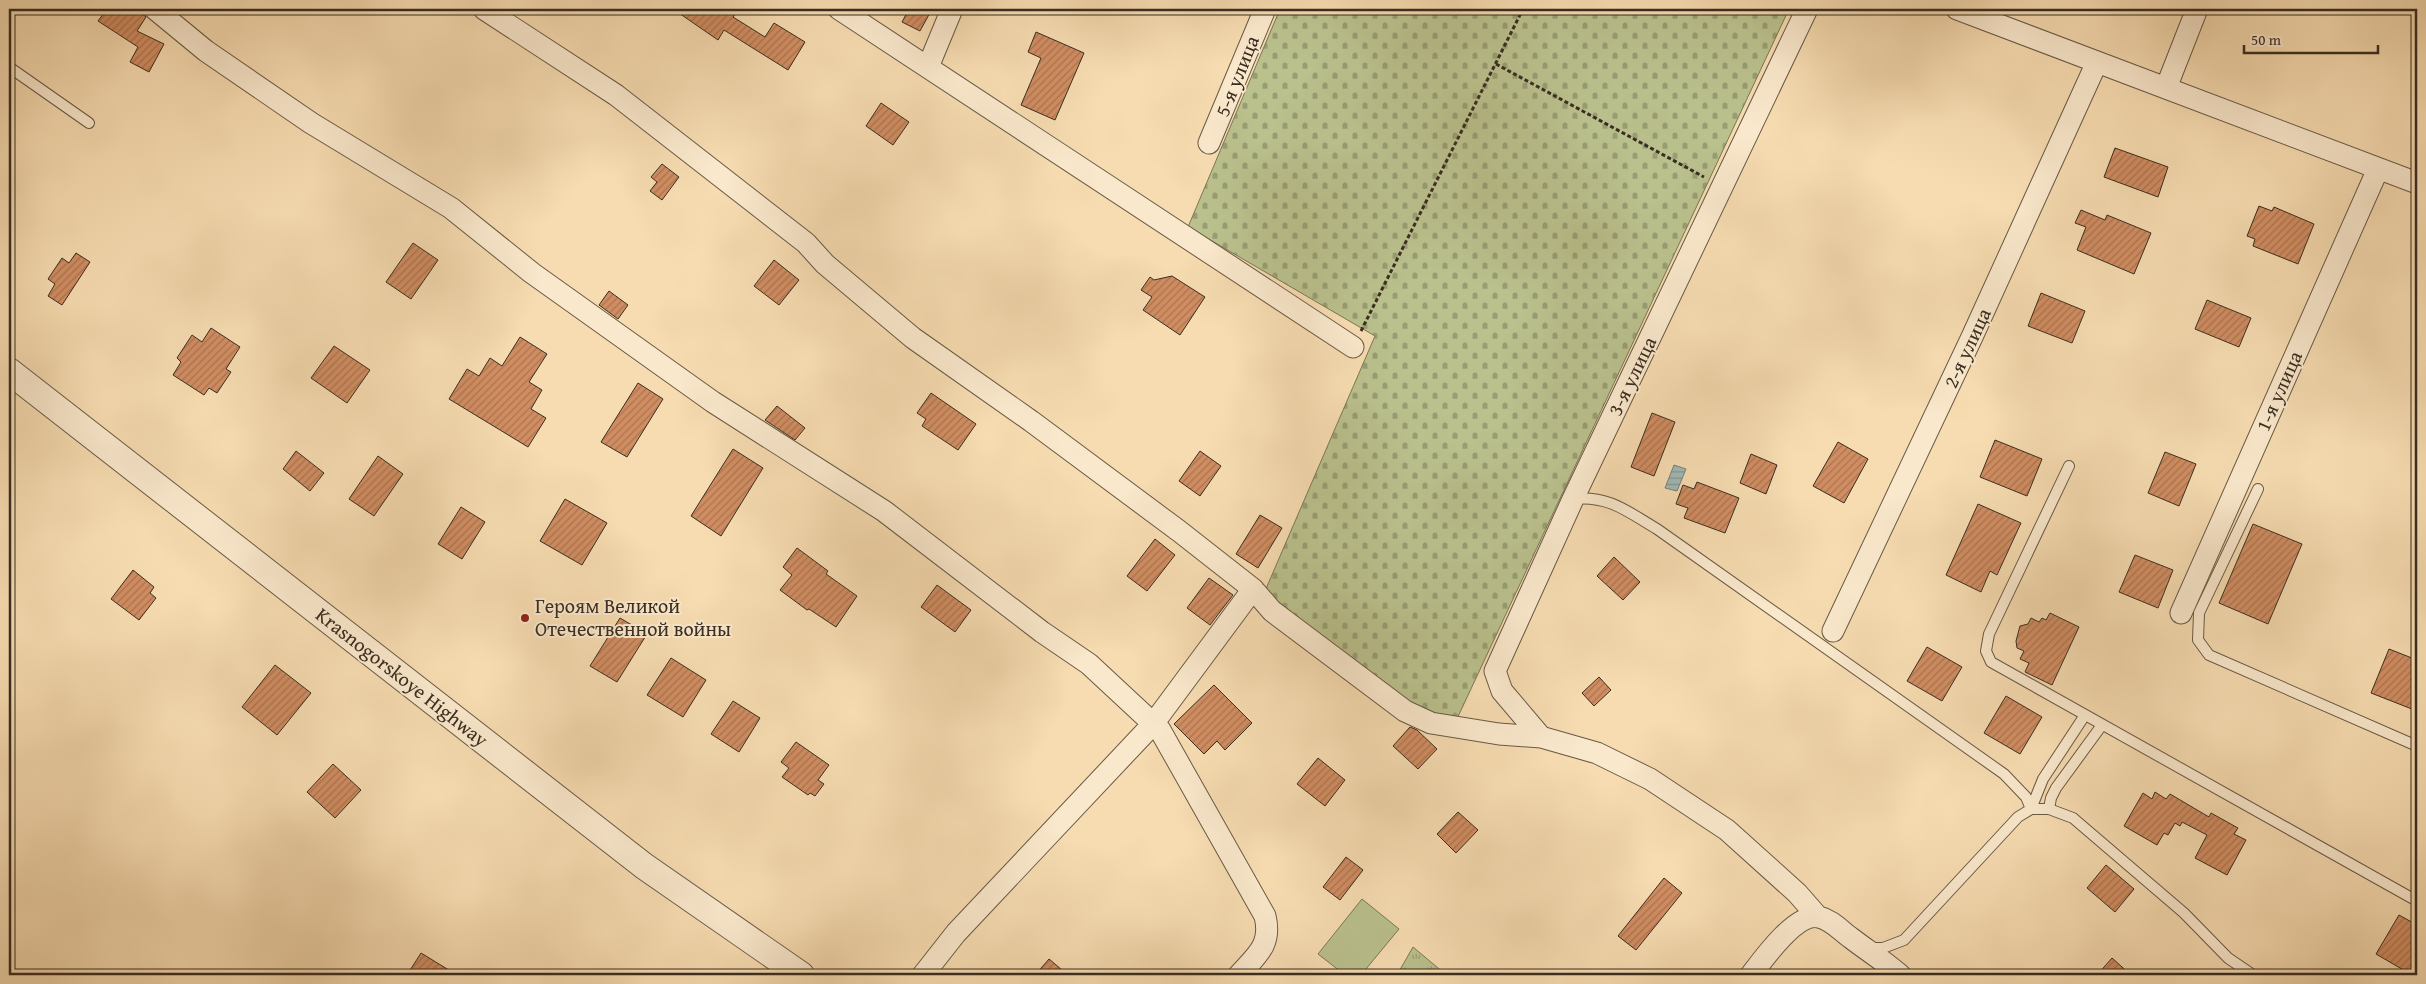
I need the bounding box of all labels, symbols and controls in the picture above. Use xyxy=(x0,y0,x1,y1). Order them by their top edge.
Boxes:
scale bar xyxy=(2244,22,2377,54)
text: 50 m xyxy=(2251,29,2282,50)
street label: 5-я улица xyxy=(1207,31,1266,121)
street label: 2-я улица xyxy=(1935,303,1998,392)
street label: 3-я улица xyxy=(1600,331,1663,420)
street label: 1-я улица xyxy=(2248,346,2309,436)
place label: Героям Великой Отечественной войны xyxy=(535,591,731,643)
street label: Krasnogorskoye Highway xyxy=(310,600,495,753)
marker: Героям Великой Отечественной войны xyxy=(519,612,531,624)

